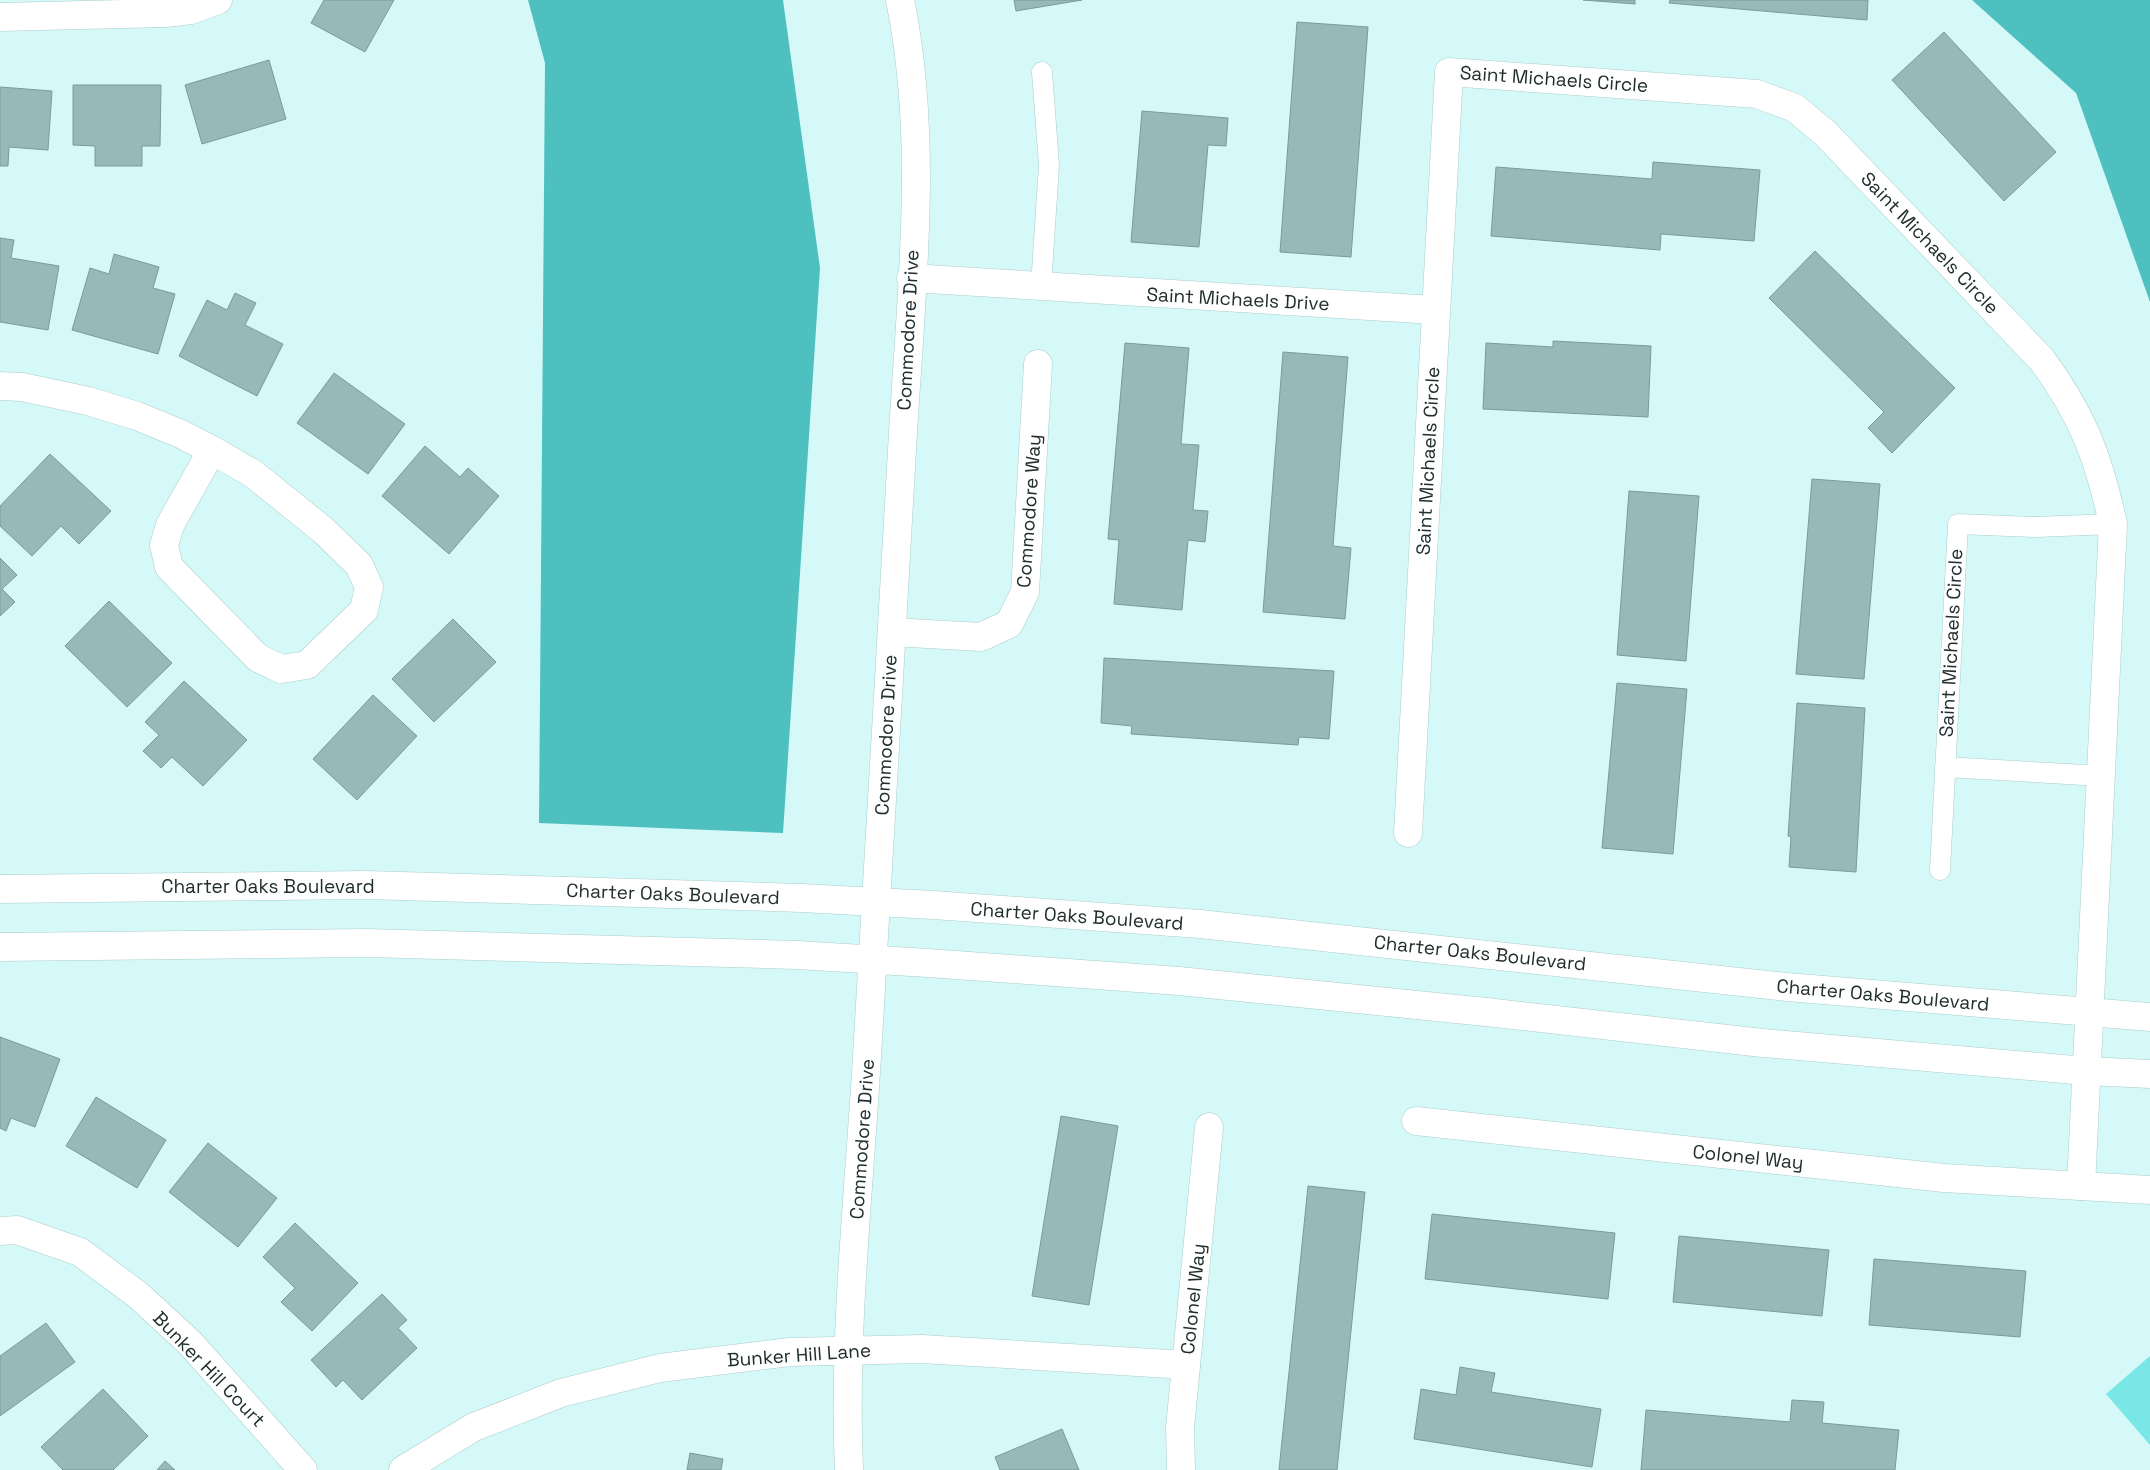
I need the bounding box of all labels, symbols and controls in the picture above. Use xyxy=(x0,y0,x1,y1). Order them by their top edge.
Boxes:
street label: Saint Michaels Circle xyxy=(1459,60,1649,98)
street label: Saint Michaels Circle xyxy=(1855,166,2005,320)
street label: Commodore Drive xyxy=(891,249,925,411)
street label: Saint Michaels Drive xyxy=(1146,282,1330,316)
street label: Saint Michaels Circle xyxy=(1411,366,1445,556)
street label: Commodore Way xyxy=(1011,433,1047,589)
street label: Saint Michaels Circle xyxy=(1934,548,1968,738)
street label: Commodore Drive xyxy=(869,654,903,816)
street label: Charter Oaks Boulevard xyxy=(161,874,375,899)
street label: Charter Oaks Boulevard xyxy=(566,878,780,910)
street label: Charter Oaks Boulevard xyxy=(970,896,1184,936)
street label: Charter Oaks Boulevard xyxy=(1373,929,1587,977)
street label: Charter Oaks Boulevard xyxy=(1776,973,1990,1017)
street label: Commodore Drive xyxy=(844,1058,880,1220)
street label: Colonel Way xyxy=(1691,1139,1805,1175)
street label: Colonel Way xyxy=(1175,1242,1211,1356)
street label: Bunker Hill Court xyxy=(147,1306,271,1432)
street label: Bunker Hill Lane xyxy=(726,1337,872,1373)

